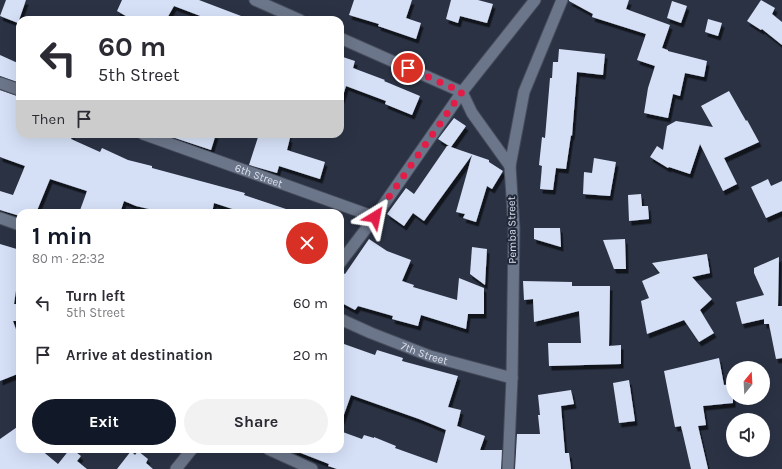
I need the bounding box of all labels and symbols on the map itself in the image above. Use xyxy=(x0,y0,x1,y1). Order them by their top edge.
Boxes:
pin xyxy=(391,51,425,85)
street label: 6th Street xyxy=(233,161,285,190)
position arrow xyxy=(354,196,396,238)
street label: Pemba Street xyxy=(505,196,519,264)
street label: 7th Street xyxy=(399,339,449,367)
north arrow xyxy=(726,361,770,405)

